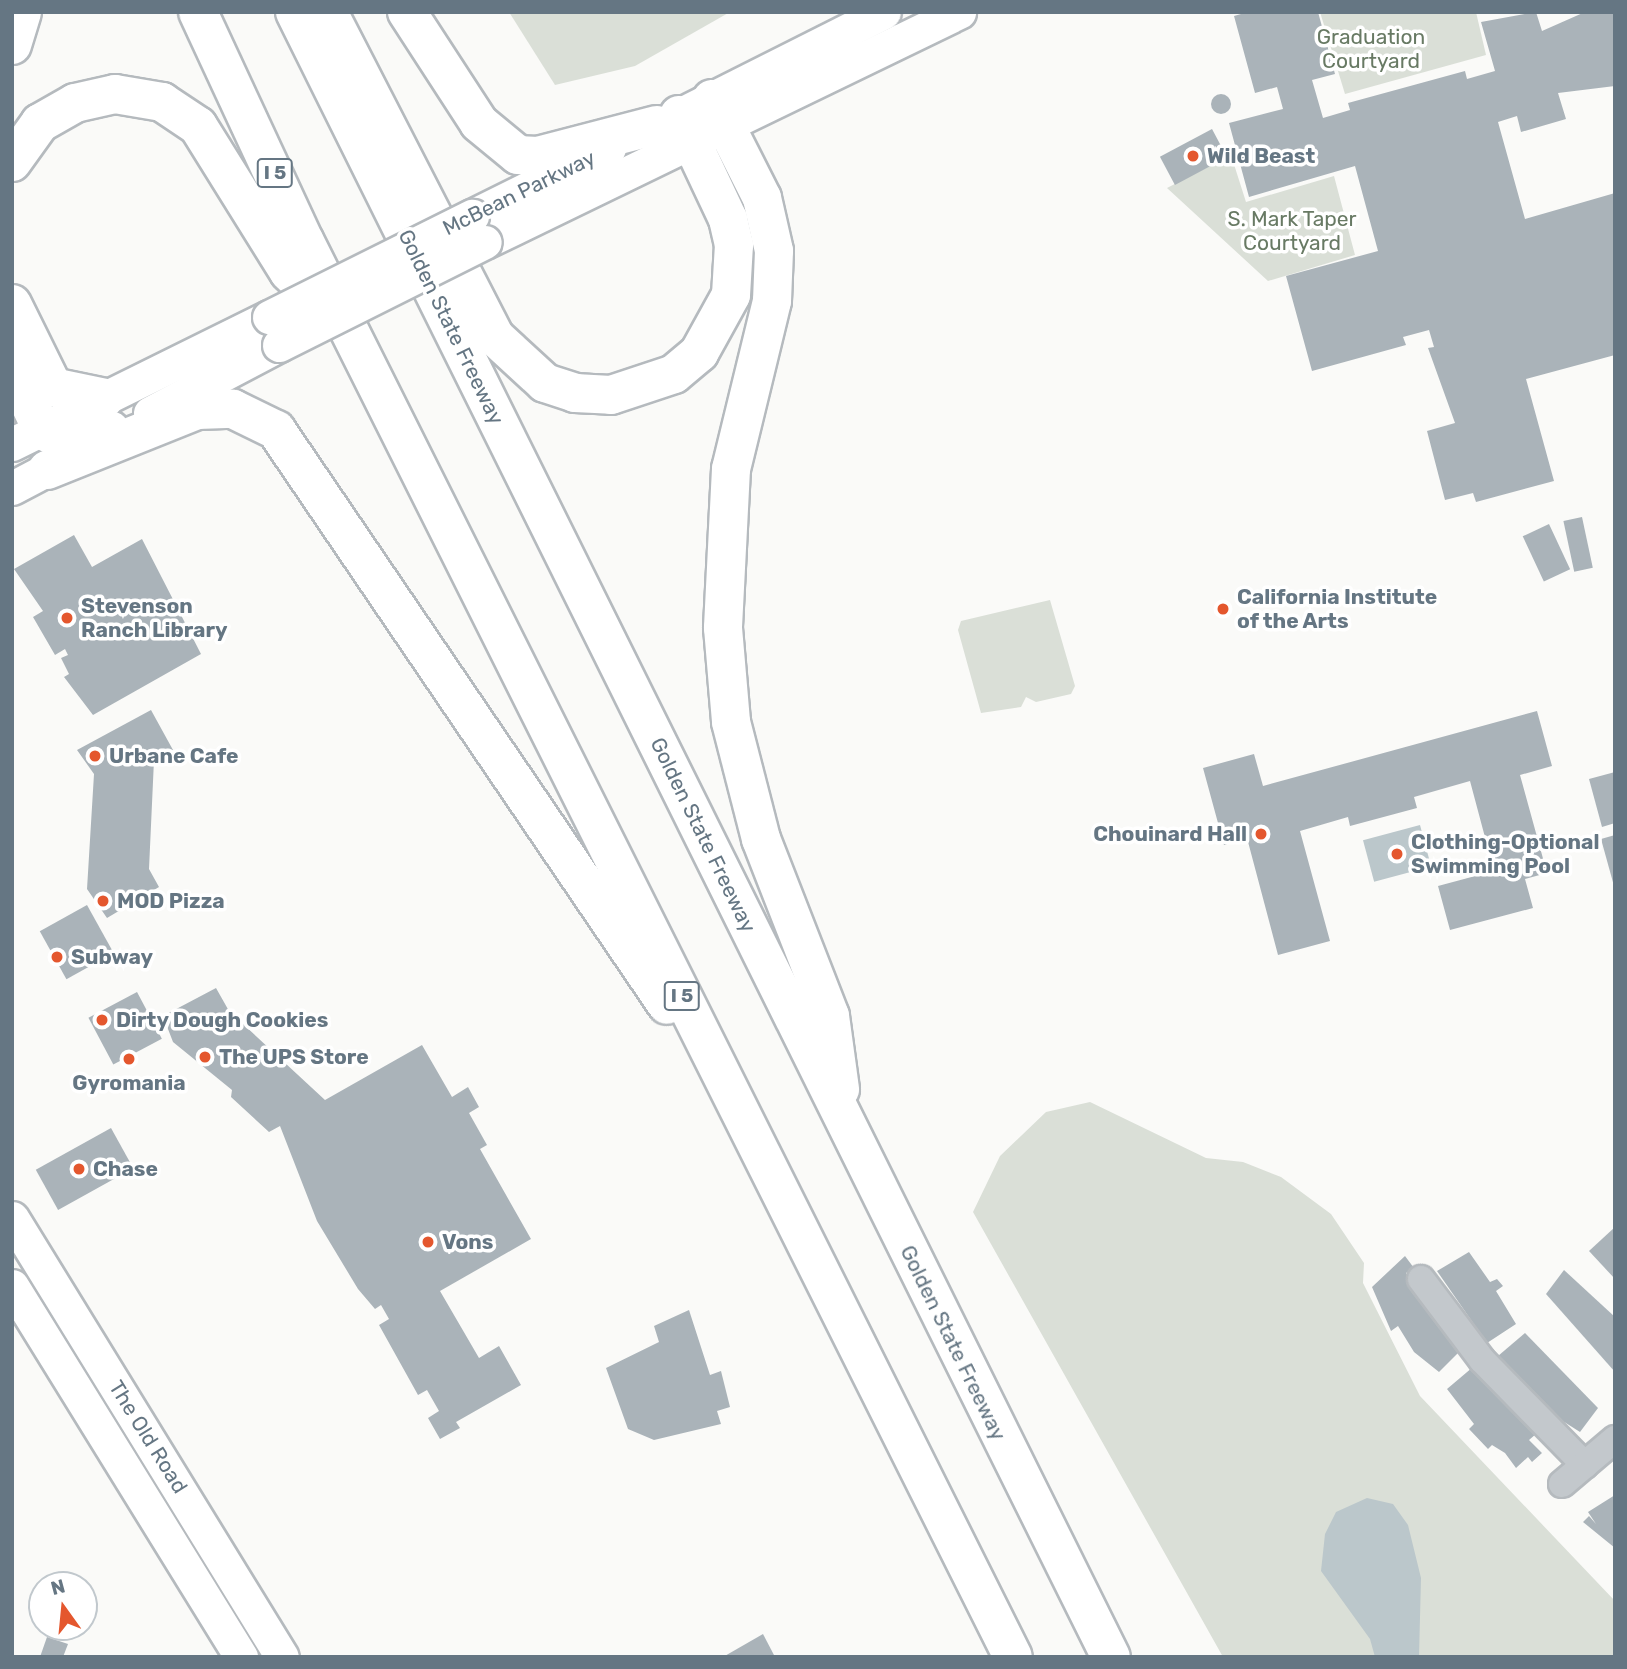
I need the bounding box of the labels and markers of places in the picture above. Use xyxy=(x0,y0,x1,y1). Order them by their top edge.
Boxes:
place label: Wild Beast xyxy=(1207,143,1315,169)
marker: Wild Beast xyxy=(1185,148,1201,164)
place label: California Institute of the Arts xyxy=(1237,584,1437,634)
place label: Stevenson Ranch Library xyxy=(81,593,228,643)
marker: California Institute of the Arts xyxy=(1215,601,1231,617)
marker: Stevenson Ranch Library xyxy=(59,610,75,626)
place label: Urbane Cafe xyxy=(109,743,239,769)
marker: Urbane Cafe xyxy=(87,748,103,764)
place label: Chouinard Hall xyxy=(1093,821,1247,847)
marker: Chouinard Hall xyxy=(1253,826,1269,842)
place label: Clothing-Optional Swimming Pool xyxy=(1411,829,1600,879)
marker: Clothing-Optional Swimming Pool xyxy=(1389,846,1405,862)
place label: MOD Pizza xyxy=(117,888,225,914)
marker: MOD Pizza xyxy=(95,893,111,909)
place label: Subway xyxy=(71,944,153,970)
marker: Subway xyxy=(49,949,65,965)
place label: Dirty Dough Cookies xyxy=(116,1007,329,1033)
marker: Dirty Dough Cookies xyxy=(94,1012,110,1028)
place label: The UPS Store xyxy=(219,1044,369,1070)
marker: The UPS Store xyxy=(197,1049,213,1065)
marker: Gyromania xyxy=(121,1051,137,1067)
place label: Gyromania xyxy=(72,1070,186,1096)
place label: Chase xyxy=(93,1156,158,1182)
marker: Chase xyxy=(71,1161,87,1177)
place label: Vons xyxy=(442,1229,493,1255)
marker: Vons xyxy=(420,1234,436,1250)

